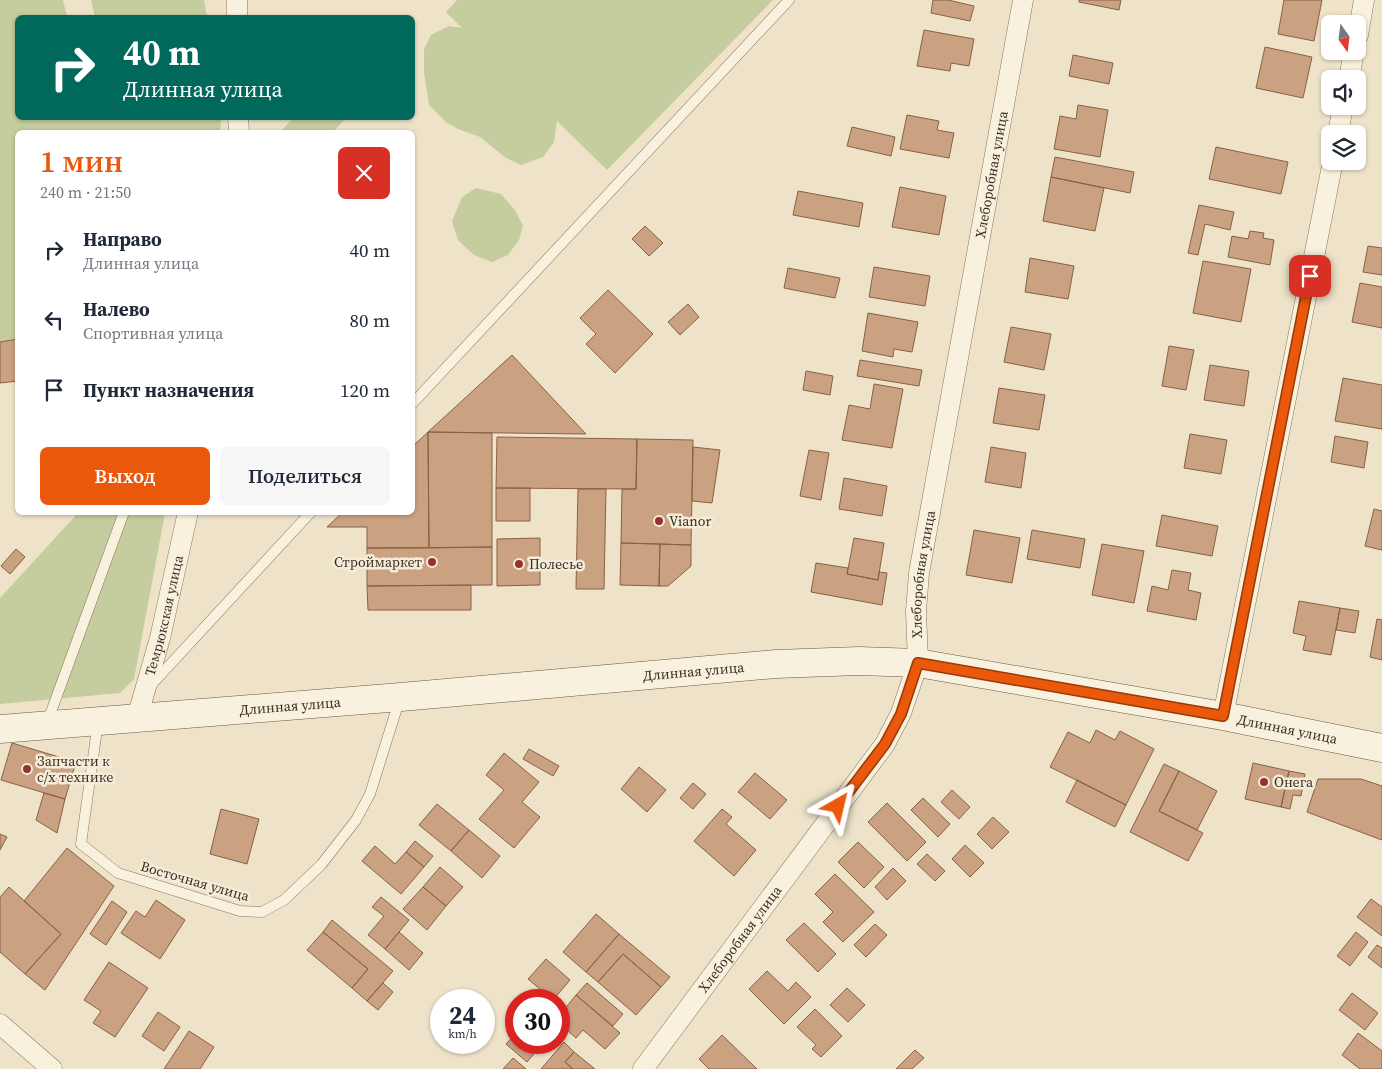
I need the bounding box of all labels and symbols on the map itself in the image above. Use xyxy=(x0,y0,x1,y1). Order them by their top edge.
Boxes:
north arrow xyxy=(1321,15,1366,60)
street label: Хлеборобная улица xyxy=(970,108,1013,240)
pin xyxy=(1289,255,1331,297)
street label: Хлеборобная улица xyxy=(906,508,940,639)
place label: Vianor xyxy=(669,511,711,531)
marker: Vianor xyxy=(653,515,665,527)
place label: Строймаркет xyxy=(334,552,423,572)
street label: Темрюкская улица xyxy=(140,553,188,678)
place label: Полесье xyxy=(529,554,583,574)
marker: Строймаркет xyxy=(426,556,438,568)
marker: Полесье xyxy=(513,558,525,570)
street label: Длинная улица xyxy=(642,657,746,686)
street label: Длинная улица xyxy=(239,692,342,720)
street label: Длинная улица xyxy=(1236,709,1340,749)
place label: Запчасти к с/х технике xyxy=(37,751,113,787)
marker: Запчасти к с/х технике xyxy=(21,763,33,775)
place label: Онега xyxy=(1274,772,1314,792)
marker: Онега xyxy=(1258,776,1270,788)
position arrow xyxy=(811,779,863,831)
street label: Восточная улица xyxy=(138,856,252,906)
street label: Хлеборобная улица xyxy=(693,881,787,997)
speed limit sign: 30 xyxy=(505,989,570,1054)

